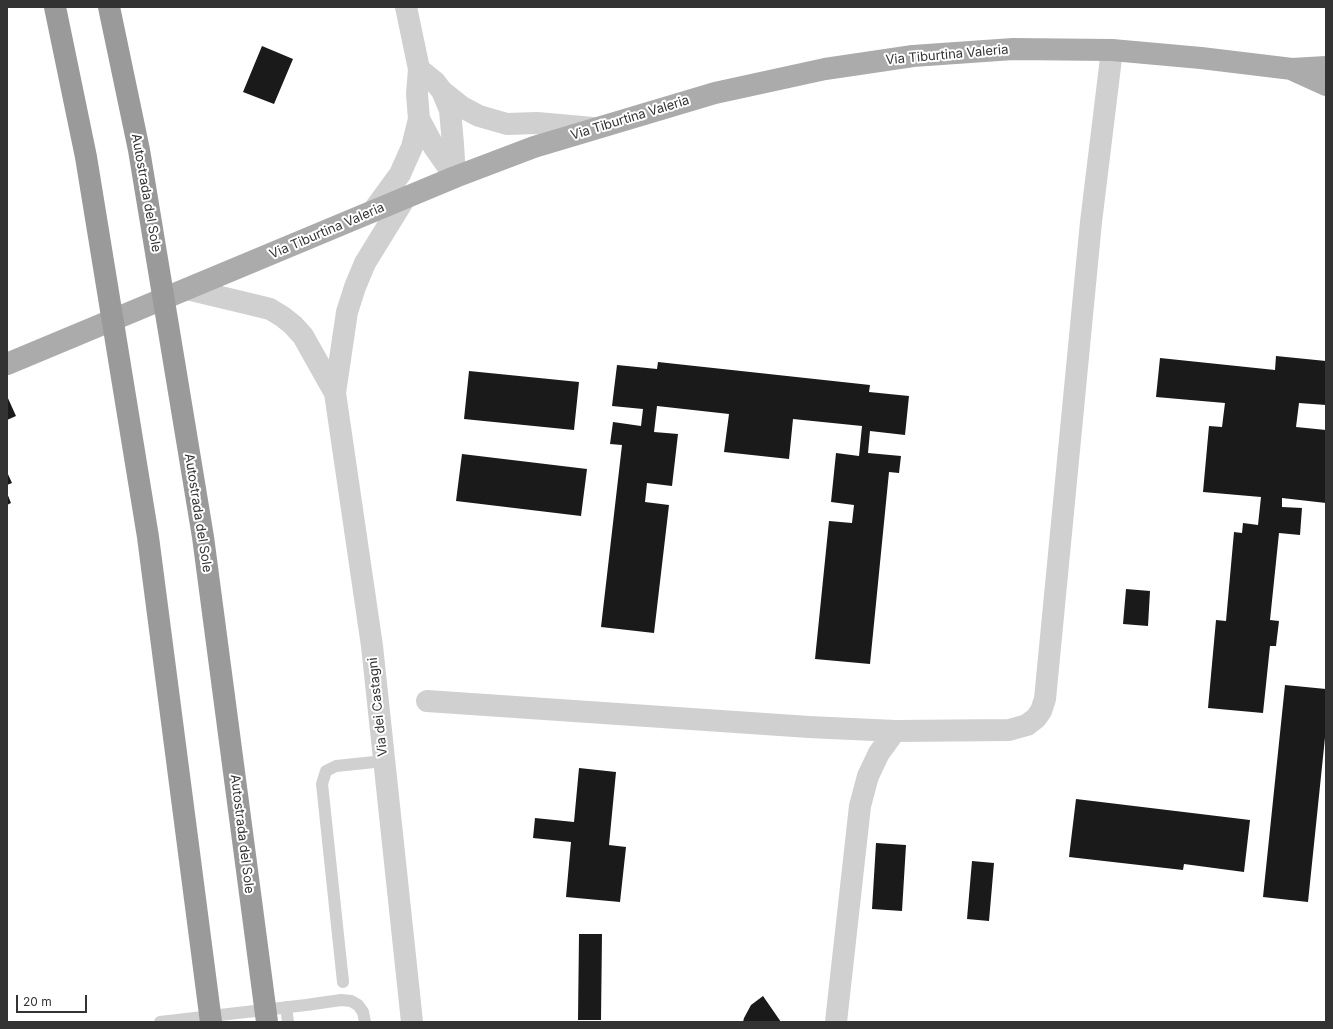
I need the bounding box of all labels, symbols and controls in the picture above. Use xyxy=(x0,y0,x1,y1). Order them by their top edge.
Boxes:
street label: Via Tiburtina Valeria xyxy=(885,42,1009,68)
street label: Via Tiburtina Valeria xyxy=(569,93,691,143)
street label: Autostrada del Sole xyxy=(128,133,164,253)
street label: Via Tiburtina Valeria xyxy=(267,200,387,262)
street label: Autostrada del Sole xyxy=(181,453,215,573)
street label: Via dei Castagni xyxy=(365,657,391,757)
street label: Autostrada del Sole xyxy=(227,773,257,895)
scale bar xyxy=(18,987,89,1013)
text: 20 m xyxy=(23,994,52,1009)

